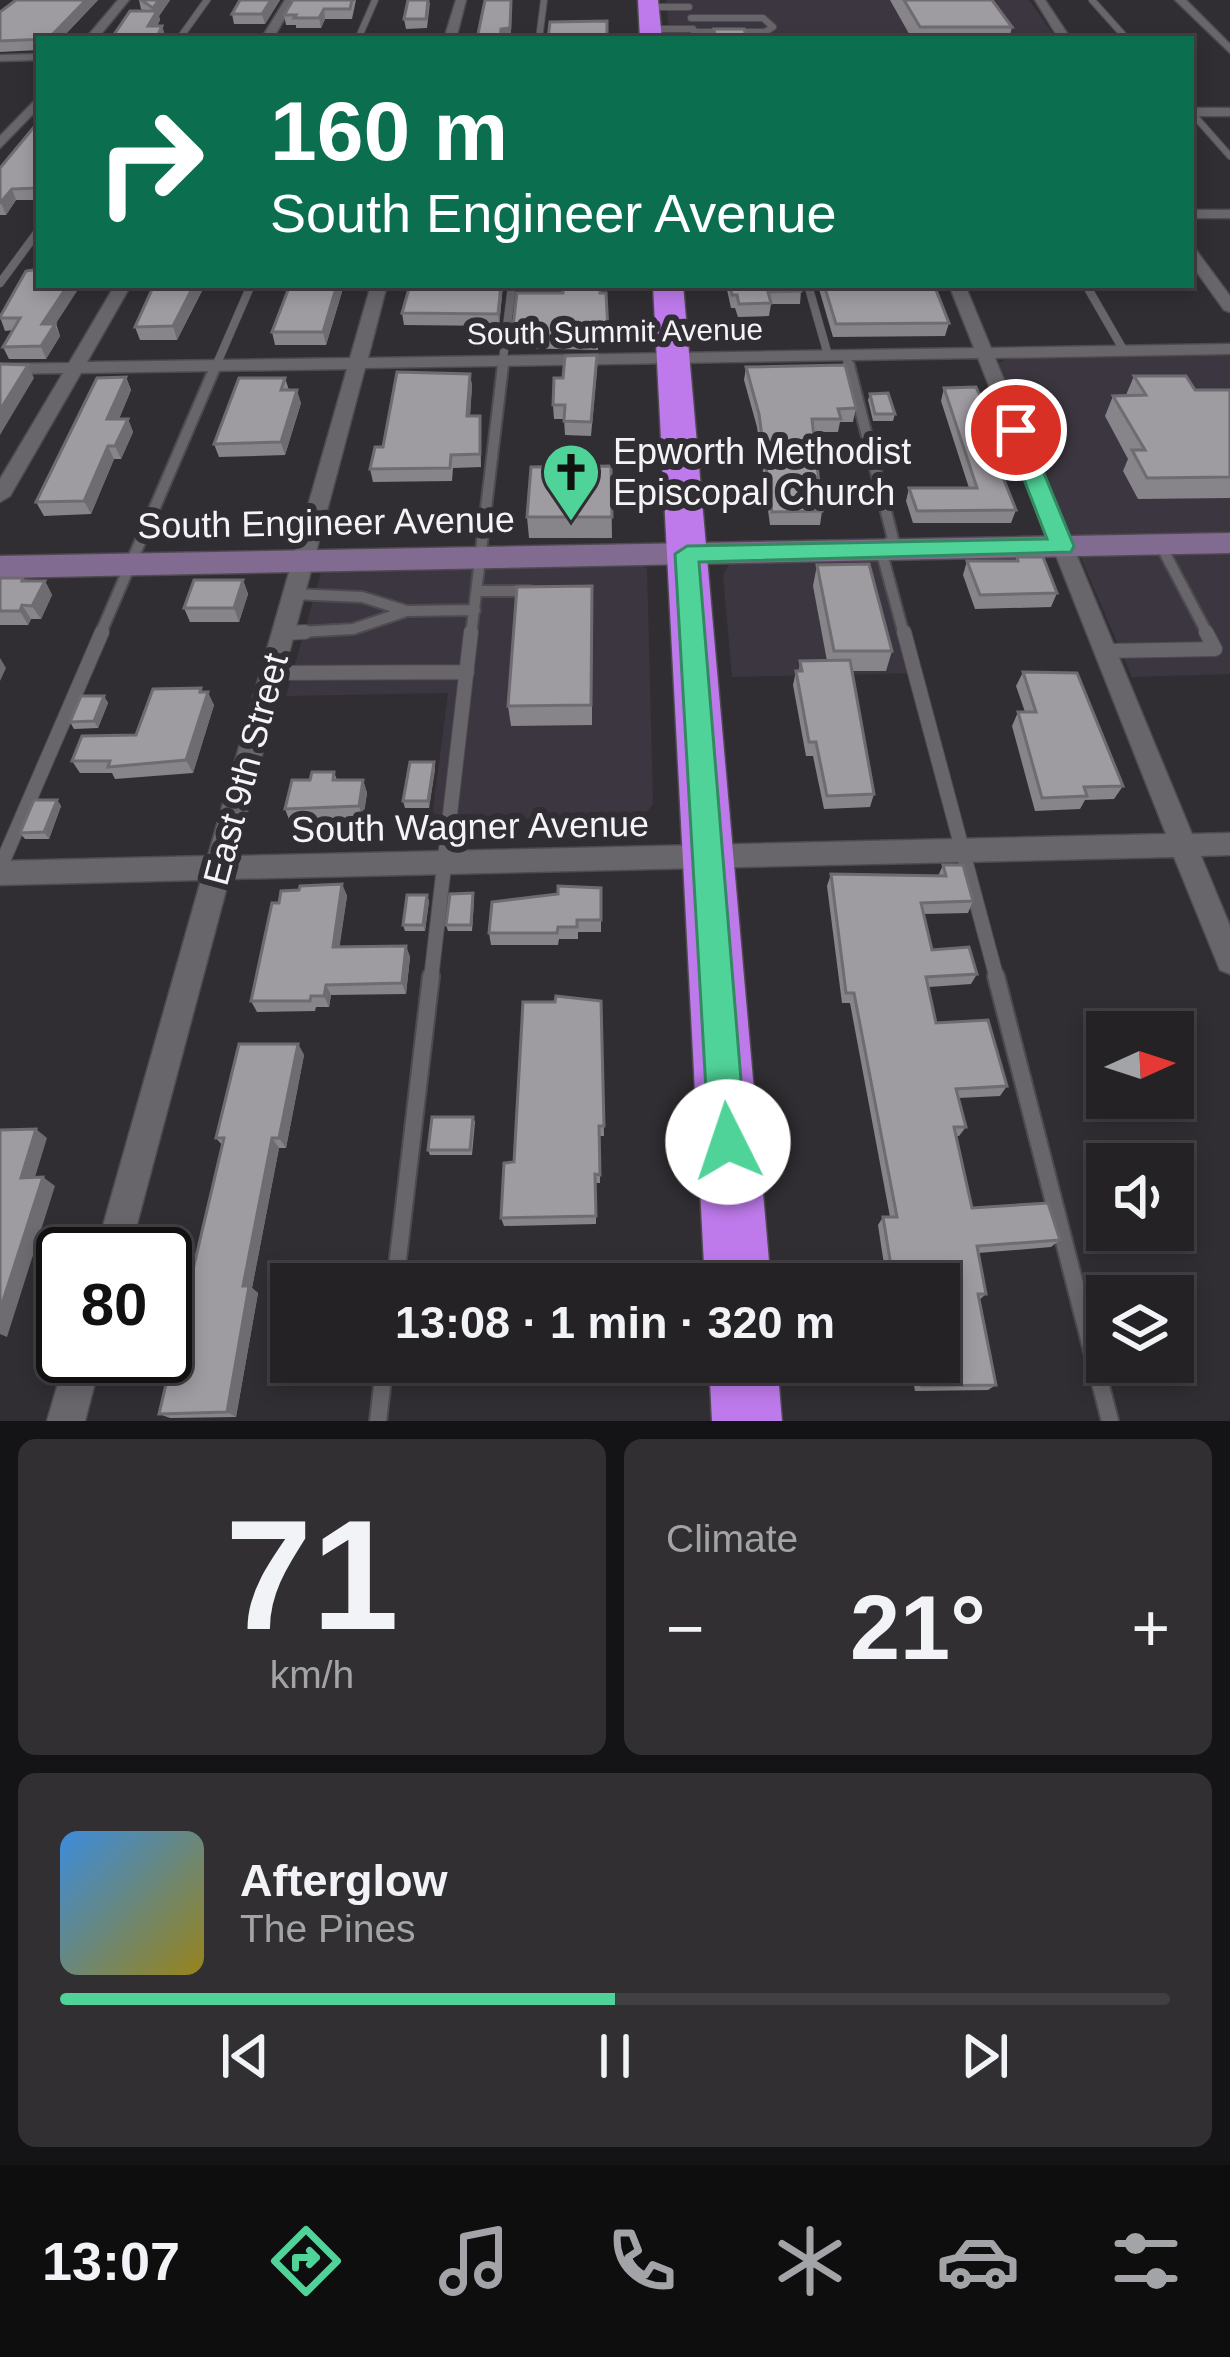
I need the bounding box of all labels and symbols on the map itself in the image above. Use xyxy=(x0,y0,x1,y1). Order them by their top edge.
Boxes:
street label: South Summit Avenue xyxy=(467,312,763,351)
pin xyxy=(965,379,1067,481)
place label: Epworth Methodist Episcopal Church xyxy=(613,431,911,513)
church icon: Epworth Methodist Episcopal Church xyxy=(540,441,602,523)
street label: South Engineer Avenue xyxy=(137,499,515,546)
street label: East 9th Street xyxy=(195,649,296,889)
street label: South Wagner Avenue xyxy=(291,803,649,850)
north arrow xyxy=(1086,1011,1194,1119)
position arrow xyxy=(665,1079,791,1205)
speed limit sign: 80 xyxy=(36,1227,192,1383)

